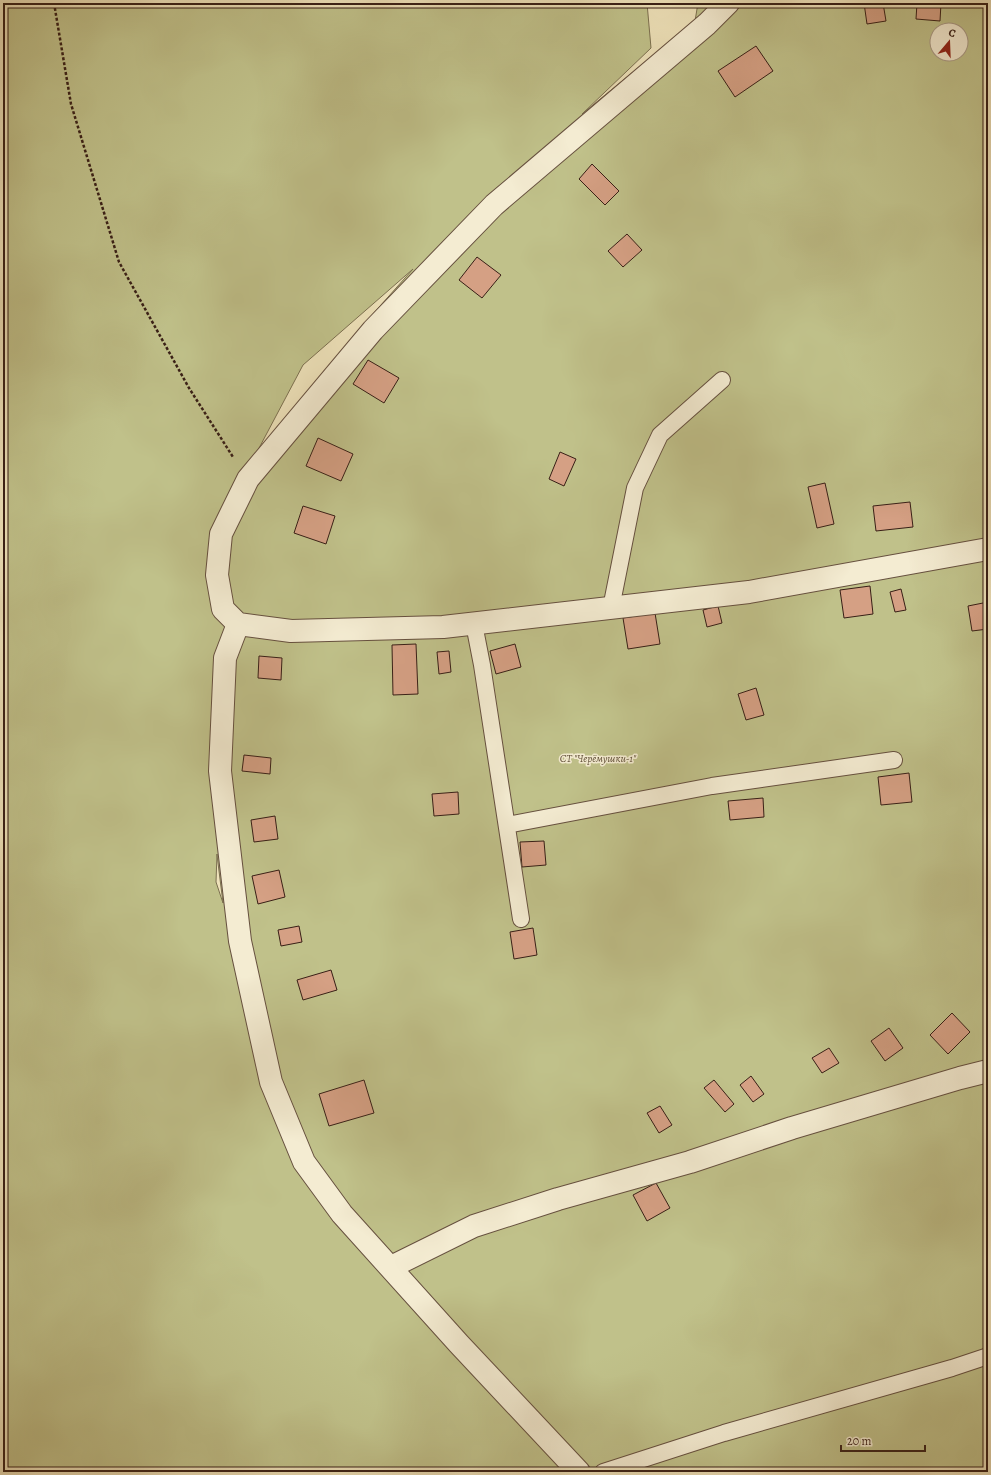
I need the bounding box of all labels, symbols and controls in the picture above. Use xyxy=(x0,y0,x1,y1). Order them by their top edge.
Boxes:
north arrow xyxy=(929,22,969,62)
text: С xyxy=(946,25,958,41)
park label: СТ "Черёмушки-1" xyxy=(560,751,637,766)
scale bar xyxy=(841,1427,925,1453)
text: 20 m xyxy=(847,1433,871,1449)

